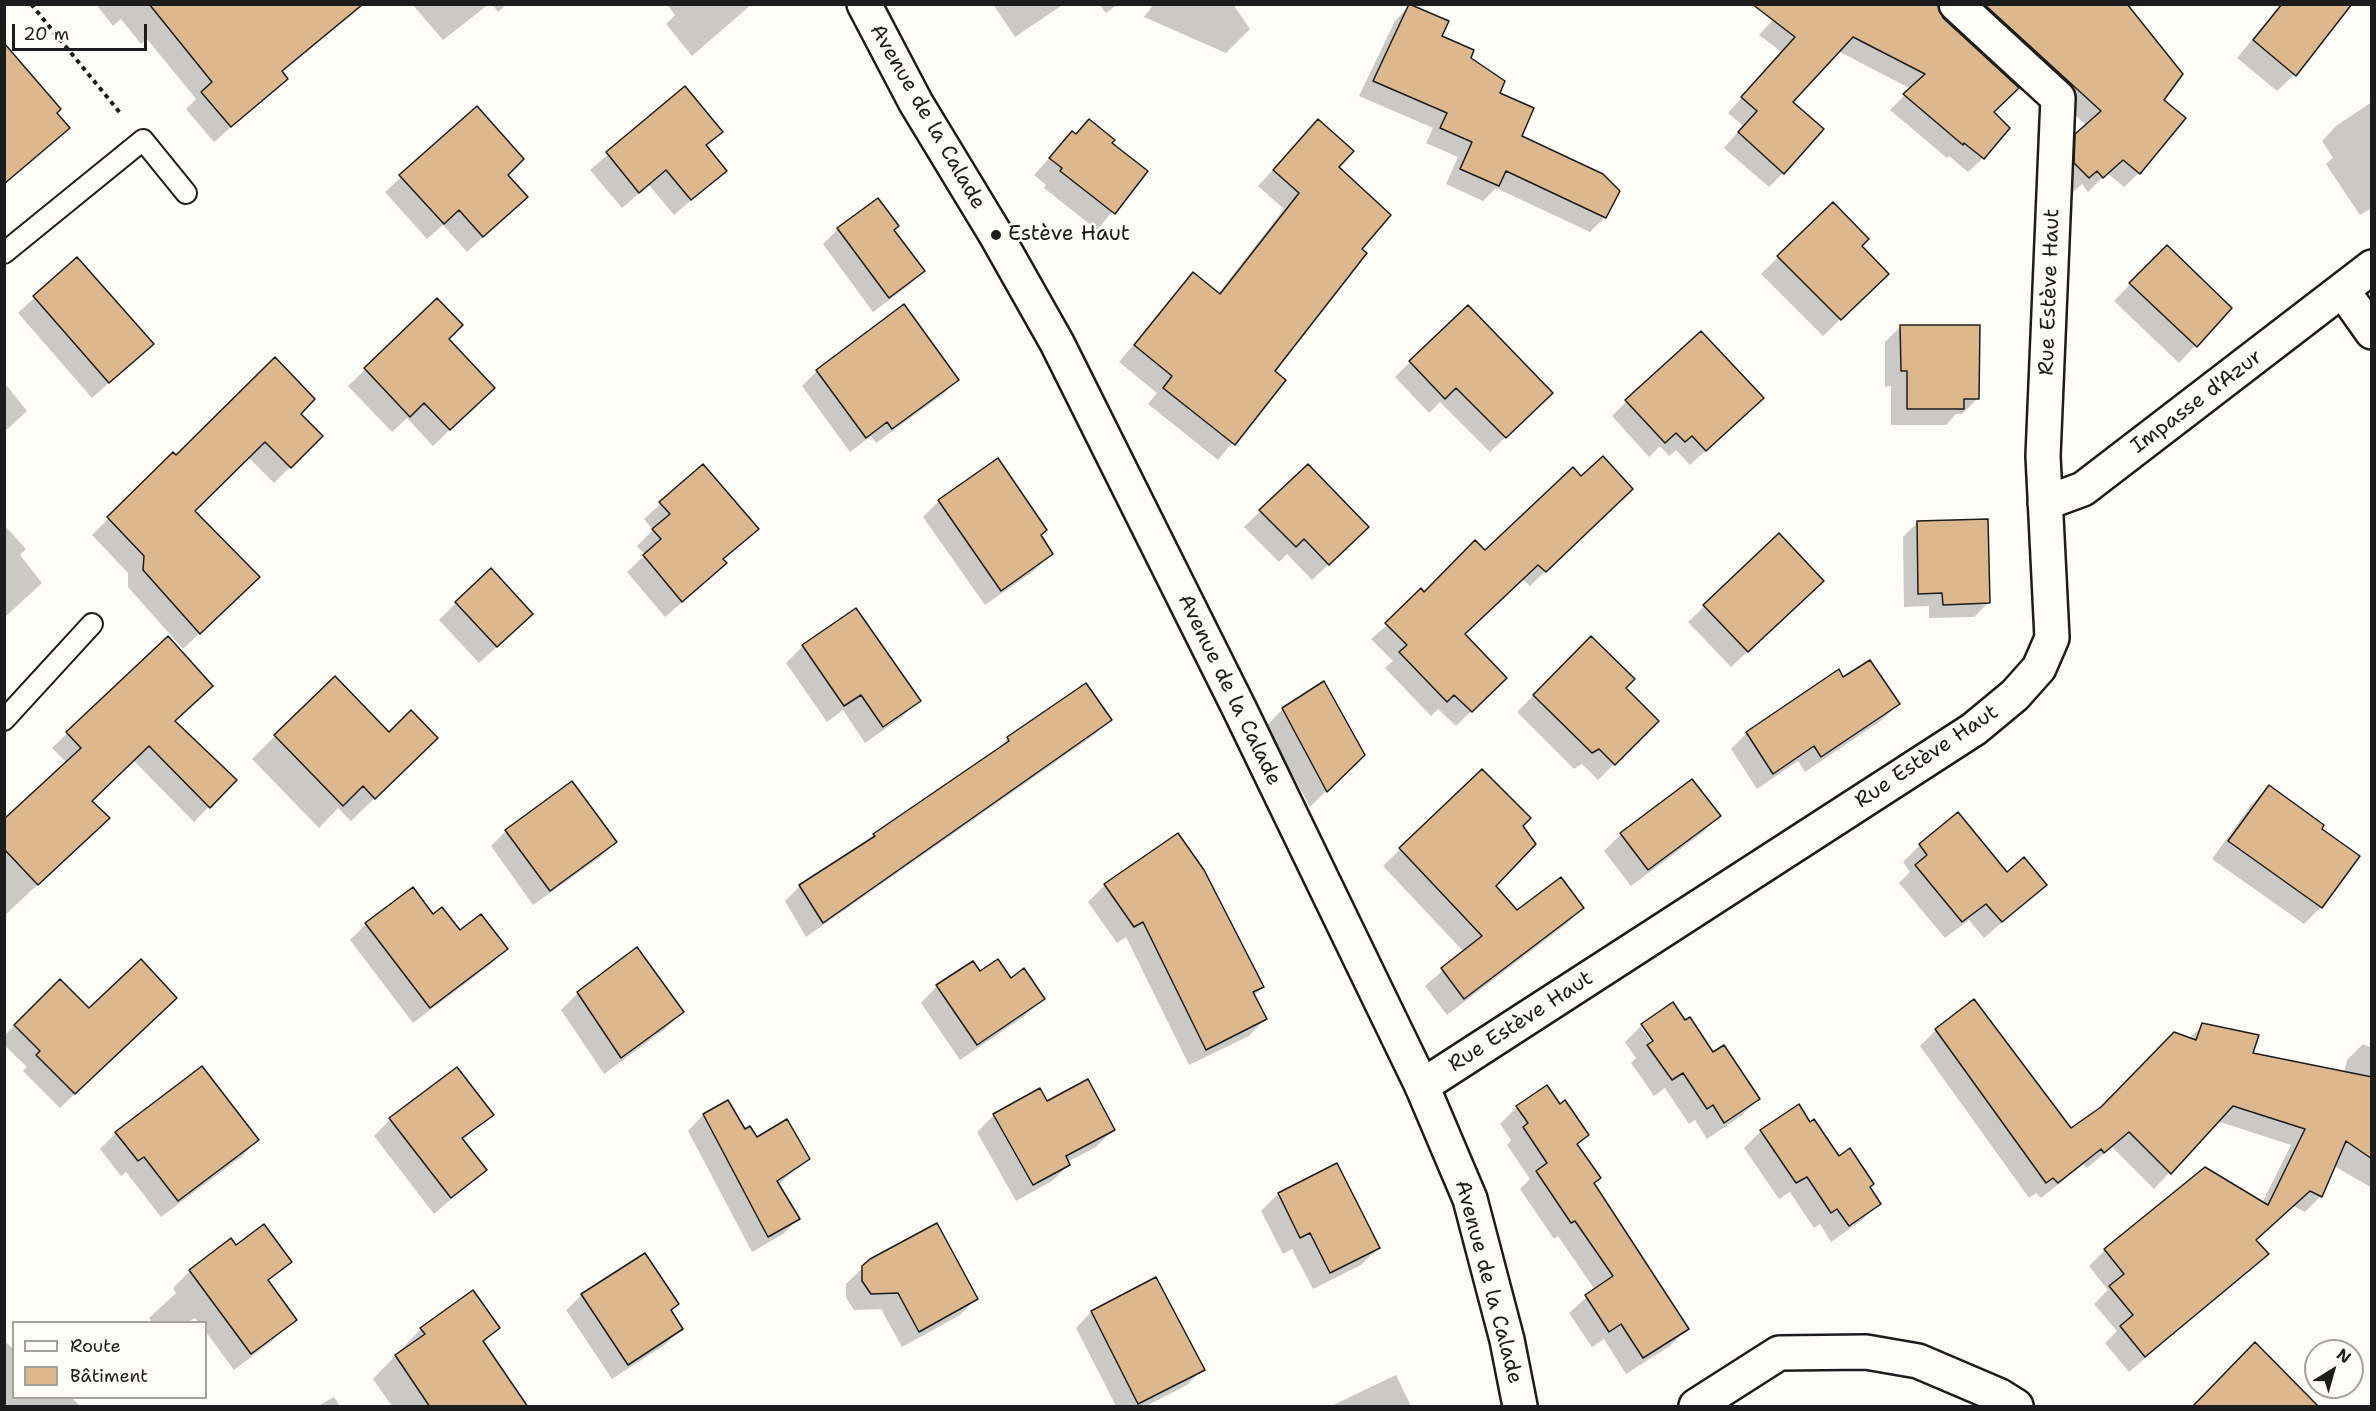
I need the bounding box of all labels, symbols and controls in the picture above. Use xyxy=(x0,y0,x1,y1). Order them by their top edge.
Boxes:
scale bar xyxy=(15,12,150,50)
street label: Avenue de la Calade xyxy=(864,20,990,214)
text: 20 m xyxy=(23,22,69,46)
street label: Rue Estève Haut xyxy=(2034,208,2066,376)
place label: Estève Haut xyxy=(1008,222,1130,248)
marker: Estève Haut xyxy=(989,228,1003,242)
street label: Impasse d'Azur xyxy=(2126,344,2268,460)
street label: Avenue de la Calade xyxy=(1172,590,1286,790)
street label: Rue Estève Haut xyxy=(1851,700,2003,814)
street label: Rue Estève Haut xyxy=(1444,966,1598,1078)
street label: Avenue de la Calade xyxy=(1449,1178,1527,1386)
legend xyxy=(12,1321,207,1399)
text: Route xyxy=(70,1334,121,1358)
north arrow xyxy=(2304,1339,2364,1399)
text: N xyxy=(2333,1344,2355,1368)
text: Bâtiment xyxy=(70,1364,148,1388)

